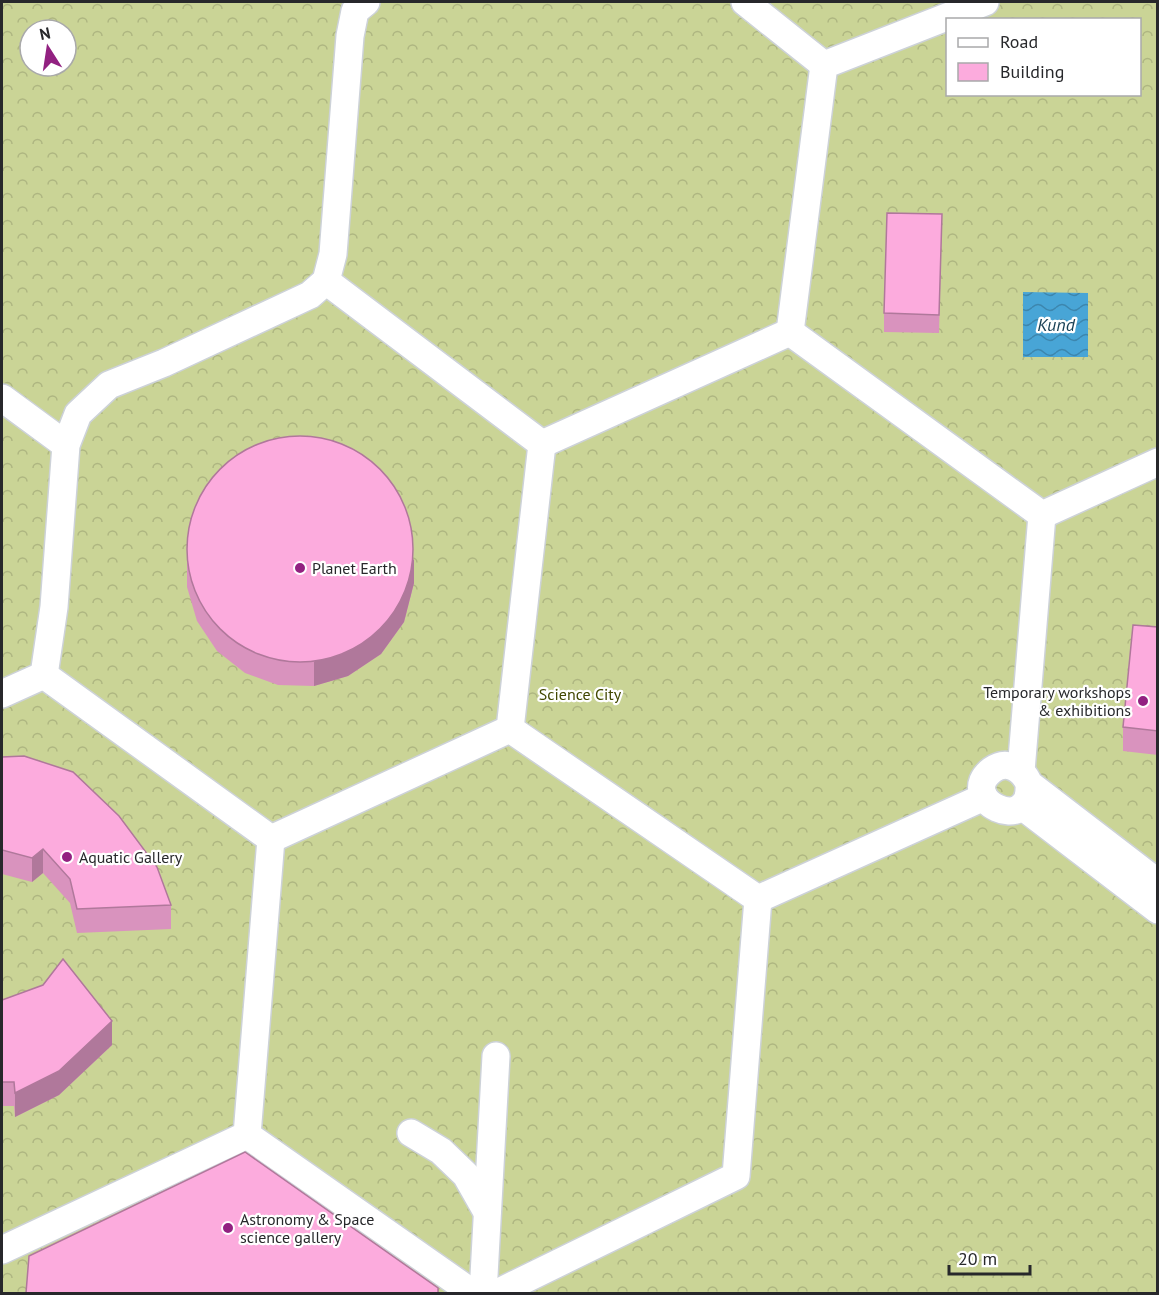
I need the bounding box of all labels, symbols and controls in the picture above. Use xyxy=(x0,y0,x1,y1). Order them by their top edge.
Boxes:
north arrow xyxy=(18,18,78,78)
legend xyxy=(946,18,1141,96)
text: N xyxy=(38,22,52,44)
text: Road xyxy=(1000,30,1038,53)
text: Building xyxy=(1000,60,1064,83)
water label: Kund xyxy=(1037,313,1076,336)
place label: Planet Earth xyxy=(312,558,397,578)
marker: Planet Earth xyxy=(293,561,307,575)
place label: Temporary workshops & exhibitions xyxy=(983,682,1131,720)
park label: Science City xyxy=(539,684,622,704)
marker: Temporary workshops & exhibitions xyxy=(1136,694,1150,708)
place label: Aquatic Gallery xyxy=(79,847,183,867)
marker: Aquatic Gallery xyxy=(60,850,74,864)
place label: Astronomy & Space science gallery xyxy=(240,1209,374,1247)
marker: Astronomy & Space science gallery xyxy=(221,1221,235,1235)
scale bar xyxy=(949,1238,1030,1276)
text: 20 m xyxy=(958,1247,997,1270)

